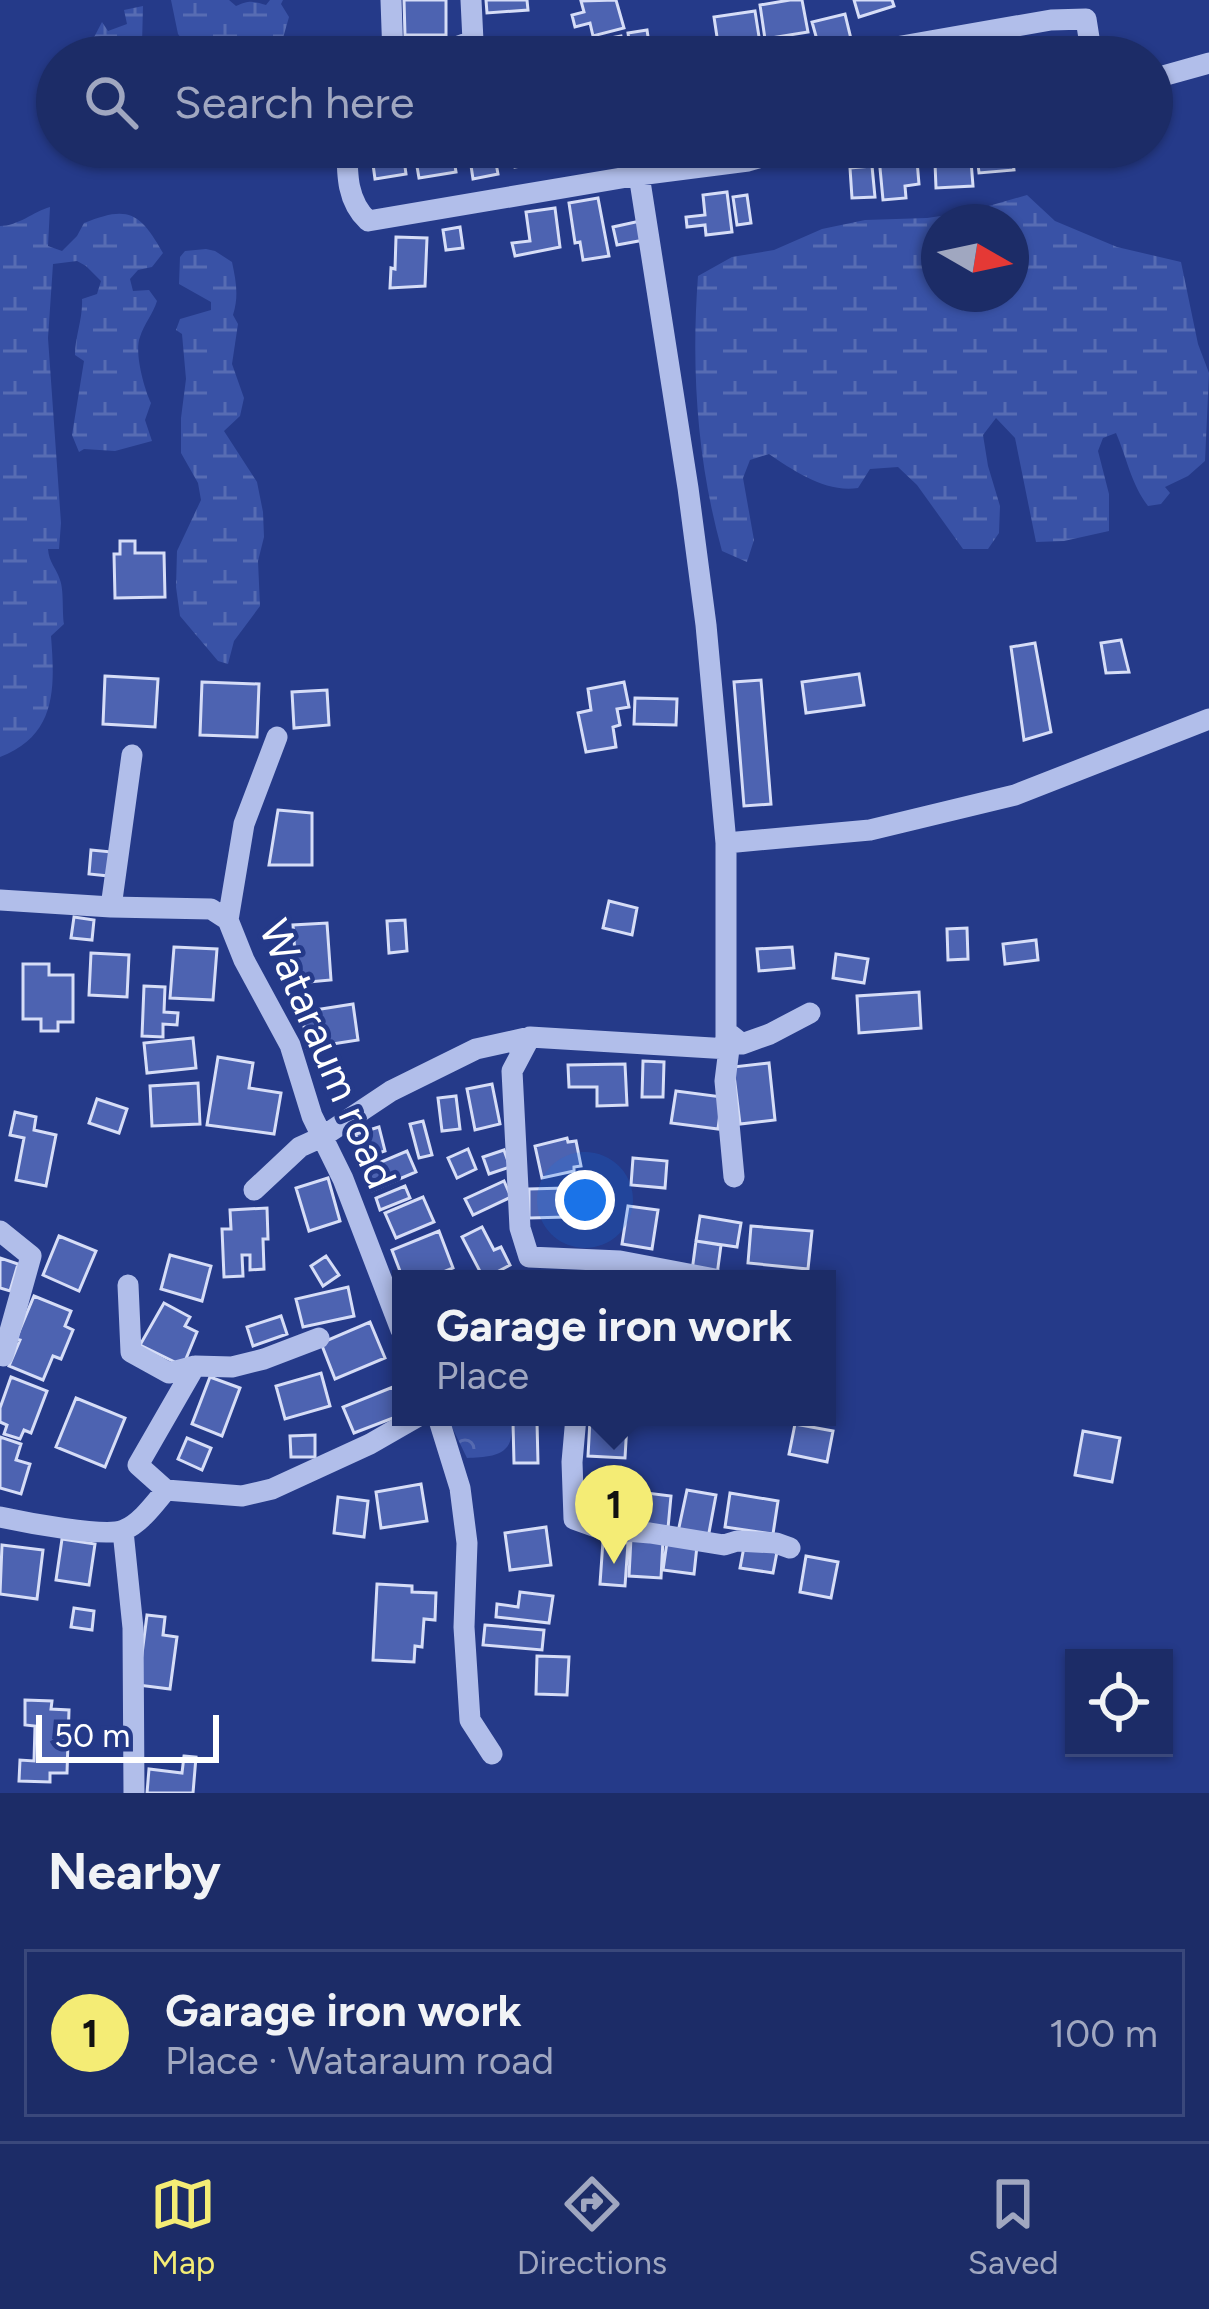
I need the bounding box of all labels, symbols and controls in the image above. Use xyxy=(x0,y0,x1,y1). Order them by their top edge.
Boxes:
search box xyxy=(36,36,1173,168)
icon: search xyxy=(78,69,144,135)
text: Search here xyxy=(174,75,414,129)
north arrow xyxy=(921,204,1029,312)
street label: Wataraum road xyxy=(248,912,408,1196)
your location xyxy=(555,1170,615,1230)
popup xyxy=(392,1270,836,1426)
text: Garage iron work xyxy=(436,1298,792,1352)
text: Place xyxy=(436,1352,529,1399)
pin: 1 xyxy=(575,1465,653,1564)
map controls xyxy=(1065,1649,1173,1757)
button: locate xyxy=(1065,1649,1173,1757)
scale bar xyxy=(36,1709,219,1762)
text: 50 m xyxy=(54,1716,130,1755)
text: Nearby xyxy=(48,1841,221,1902)
text: Garage iron work xyxy=(165,1983,522,2037)
text: 1 xyxy=(82,2010,98,2057)
text: 100 m xyxy=(1049,2010,1158,2057)
text: Place · Wataraum road xyxy=(165,2037,554,2084)
tab: Map xyxy=(150,2171,216,2282)
tab: Directions xyxy=(517,2171,667,2282)
tab: Saved xyxy=(968,2171,1059,2282)

